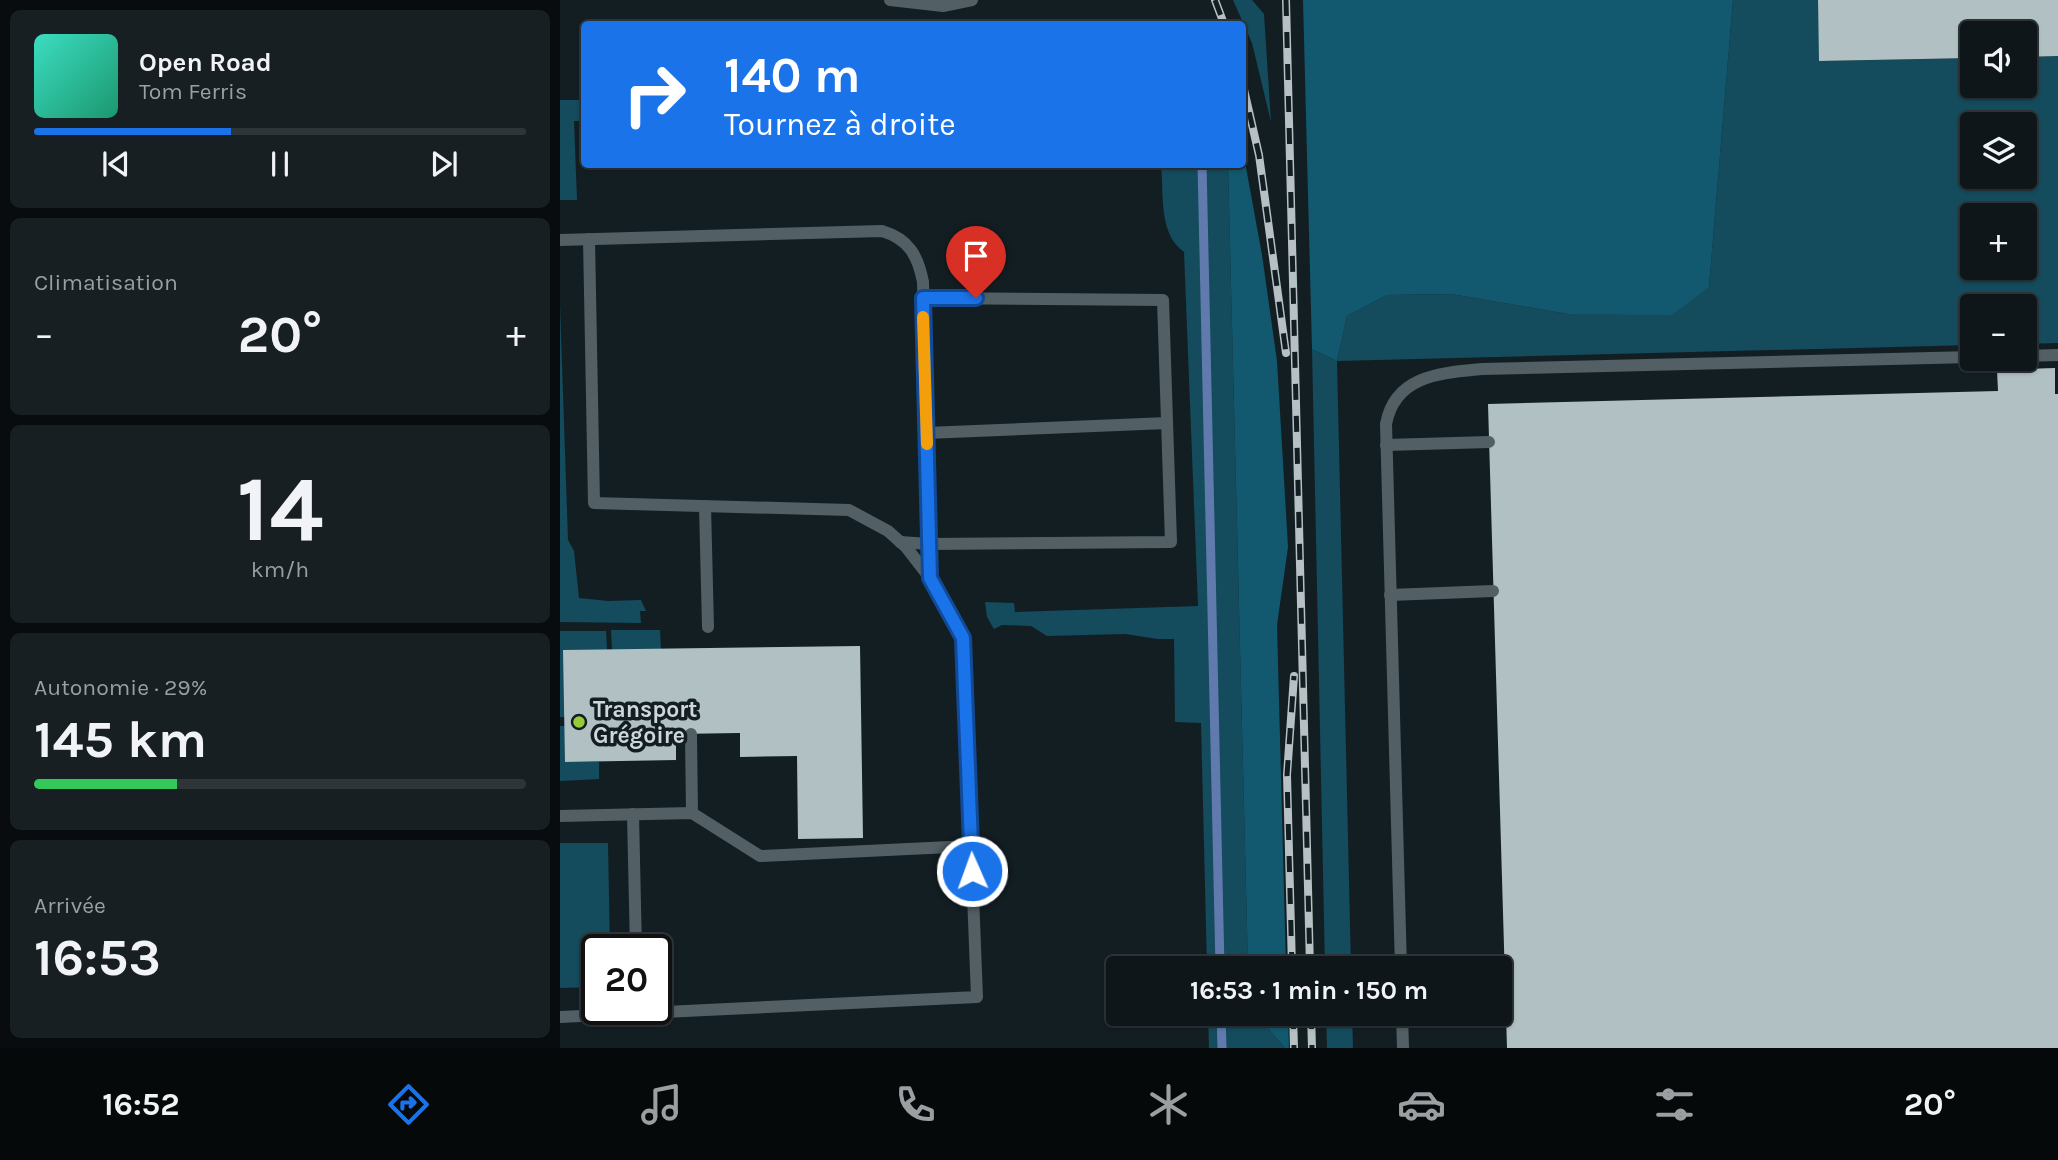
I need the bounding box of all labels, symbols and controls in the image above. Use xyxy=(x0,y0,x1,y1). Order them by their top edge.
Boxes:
map controls xyxy=(1960,21,2037,371)
button: sound xyxy=(1960,21,2037,98)
text: Open Road xyxy=(139,47,272,78)
text: 140 m xyxy=(724,47,861,104)
icon: right xyxy=(609,49,700,140)
text: Tom Ferris xyxy=(139,78,247,105)
text: Tournez à droite xyxy=(724,106,956,143)
button: layers xyxy=(1960,112,2037,189)
icon: previous xyxy=(97,145,135,183)
icon: pause xyxy=(261,145,299,183)
icon: next xyxy=(425,145,463,183)
button: + xyxy=(1960,203,2037,280)
pin xyxy=(946,226,1006,298)
icon: arrive xyxy=(957,237,995,275)
text: Climatisation xyxy=(34,269,178,296)
button: − xyxy=(1960,294,2037,371)
text: 20° xyxy=(238,304,322,365)
text: − xyxy=(34,312,54,357)
text: + xyxy=(506,312,526,357)
text: 14 xyxy=(237,457,323,563)
text: km/h xyxy=(251,556,309,583)
text: Autonomie · 29% xyxy=(34,674,207,701)
place label: Transport Grégoire xyxy=(593,696,697,749)
text: 145 km xyxy=(34,709,207,770)
marker: Transport Grégoire xyxy=(571,714,587,730)
position arrow xyxy=(935,834,1009,908)
text: Arrivée xyxy=(34,892,106,919)
text: 16:53 xyxy=(34,927,161,988)
speed limit sign: 20 xyxy=(581,934,672,1025)
text: 16:53 · 1 min · 150 m xyxy=(1190,975,1428,1006)
icon: directions xyxy=(384,1080,433,1129)
icon: music xyxy=(637,1080,686,1129)
icon: phone xyxy=(891,1080,940,1129)
icon: climate xyxy=(1144,1080,1193,1129)
icon: car xyxy=(1397,1080,1446,1129)
icon: filters xyxy=(1650,1080,1699,1129)
text: 16:52 xyxy=(102,1086,180,1123)
text: 20° xyxy=(1904,1086,1956,1123)

